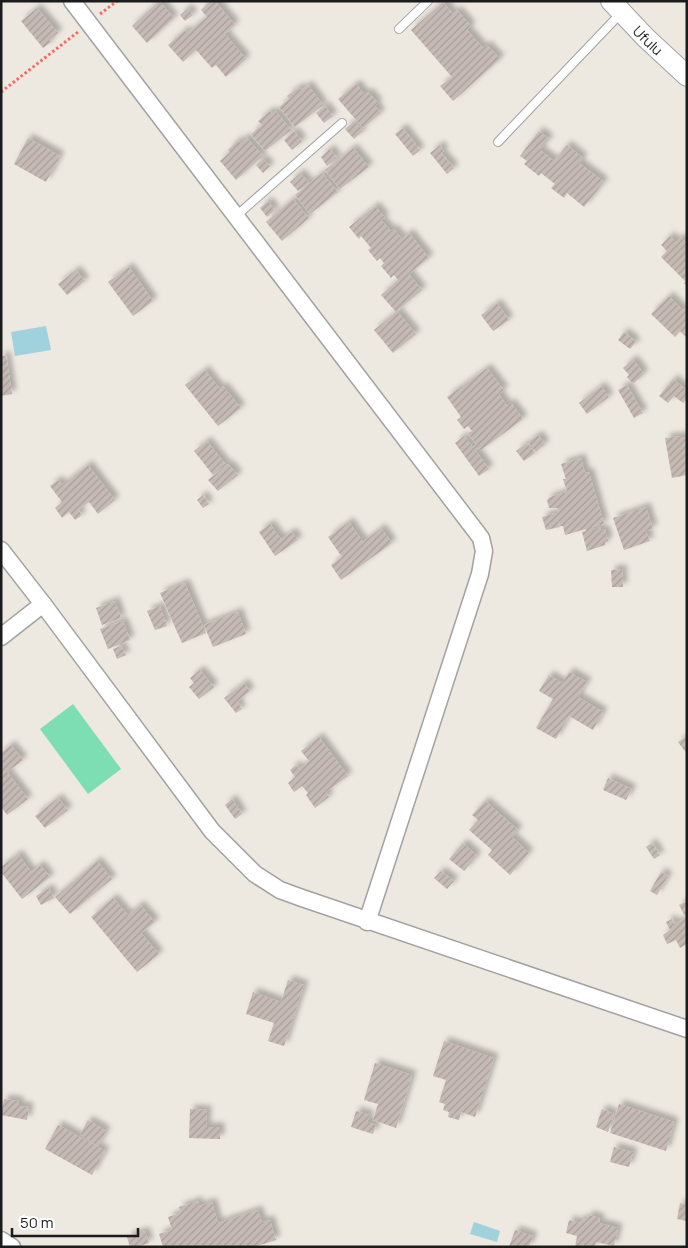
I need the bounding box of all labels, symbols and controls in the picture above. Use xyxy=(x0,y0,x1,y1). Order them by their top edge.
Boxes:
street label: Ufulu xyxy=(629,21,667,59)
scale bar xyxy=(12,1206,139,1238)
text: 50 m xyxy=(20,1212,54,1233)

